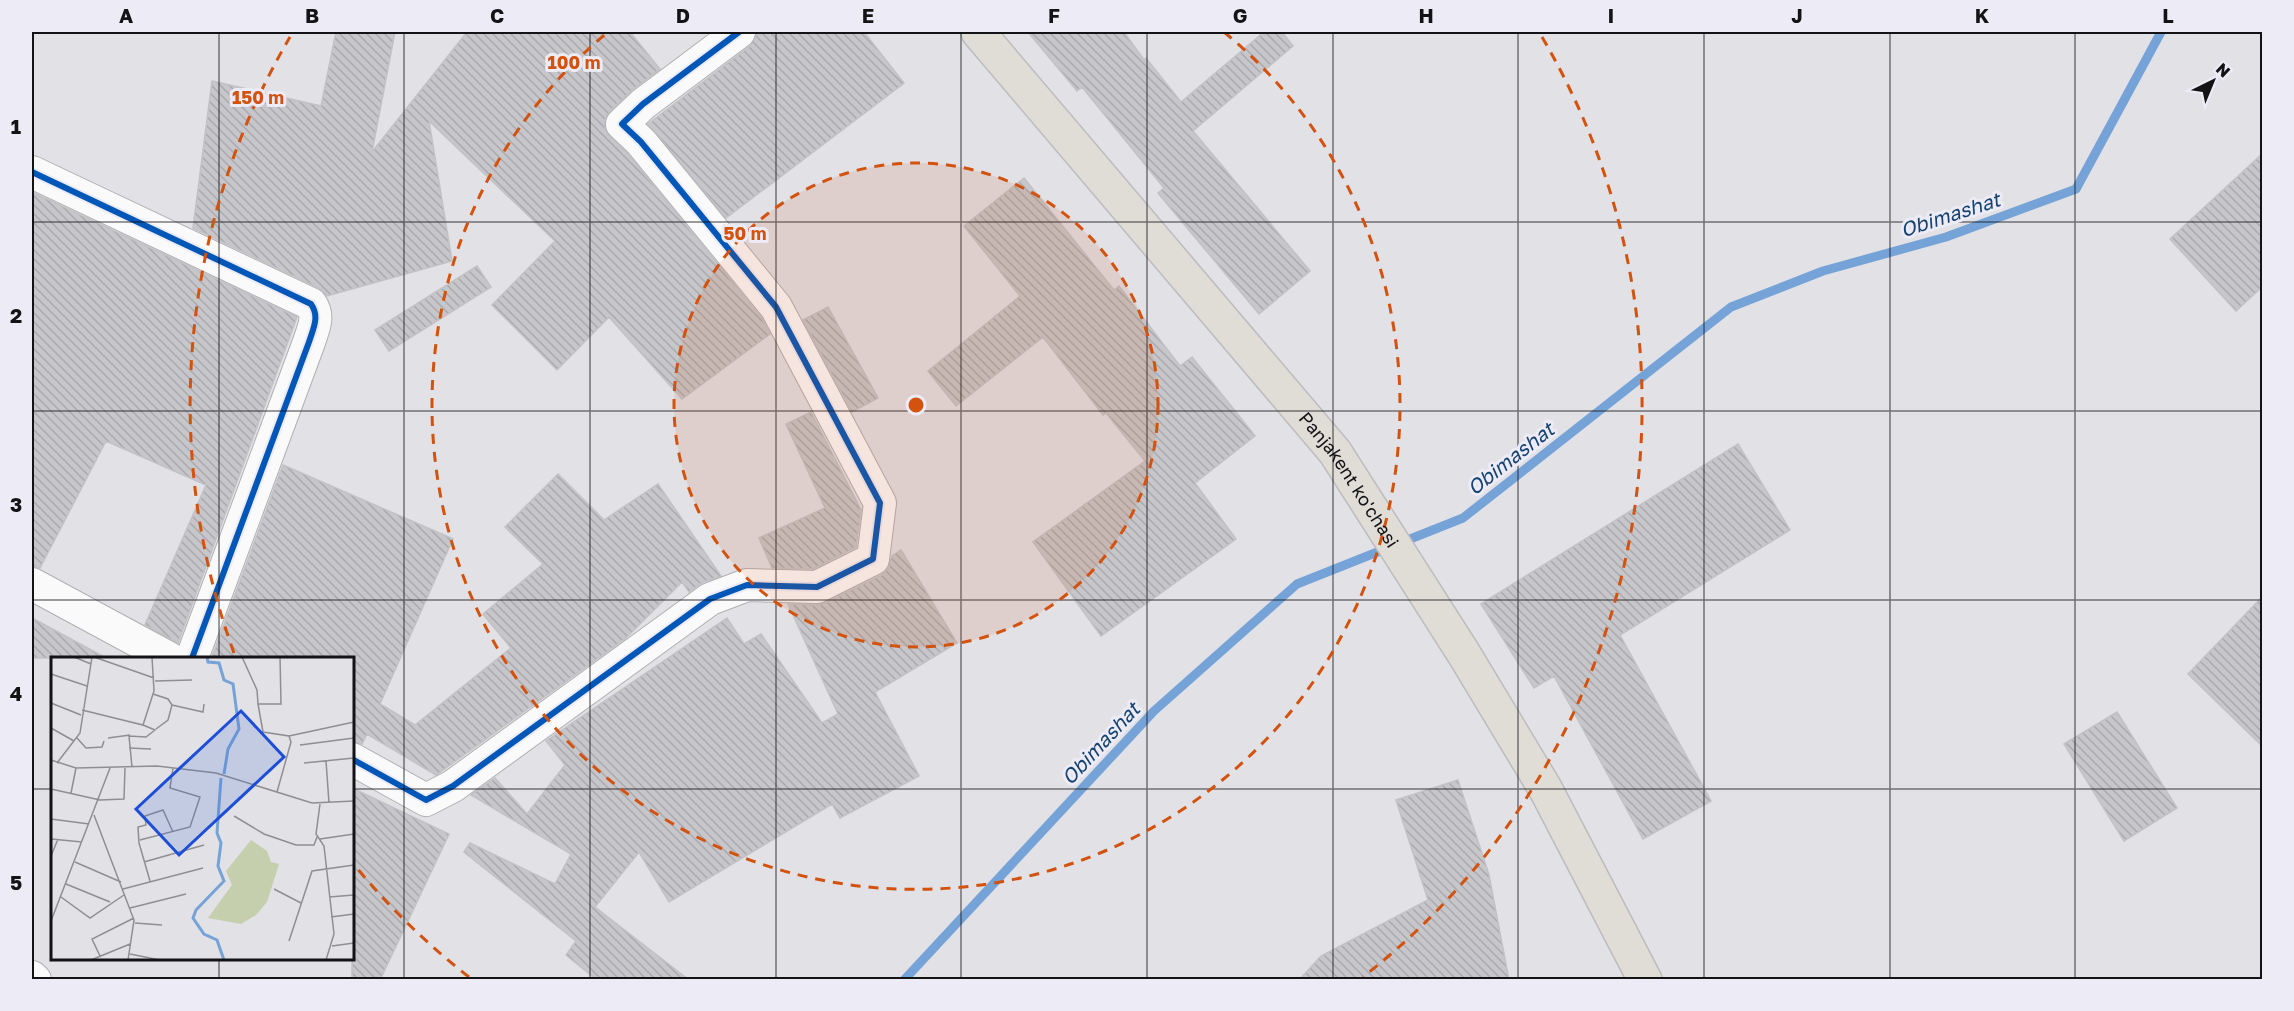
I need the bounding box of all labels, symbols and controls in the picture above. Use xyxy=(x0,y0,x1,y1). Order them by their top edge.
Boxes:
text: A xyxy=(119,3,133,27)
text: B xyxy=(305,3,319,27)
text: C xyxy=(490,3,504,27)
text: D xyxy=(676,3,690,27)
text: E xyxy=(862,3,874,27)
text: F xyxy=(1048,3,1060,27)
text: G xyxy=(1233,3,1247,27)
text: H xyxy=(1418,3,1434,27)
text: I xyxy=(1608,3,1614,27)
text: J xyxy=(1791,3,1803,27)
text: K xyxy=(1975,3,1990,27)
text: L xyxy=(2162,3,2174,27)
text: 100 m xyxy=(548,51,600,73)
north arrow xyxy=(2183,51,2243,111)
text: N xyxy=(2212,59,2235,81)
text: 150 m xyxy=(232,86,284,108)
text: 1 xyxy=(11,114,21,138)
water label: Obimashat xyxy=(1897,186,2005,241)
text: 50 m xyxy=(724,222,766,244)
text: 2 xyxy=(10,303,22,327)
centre of rings xyxy=(906,395,926,415)
street label: Panjakent ko'chasi xyxy=(1295,407,1404,551)
water label: Obimashat xyxy=(1462,415,1560,499)
text: 3 xyxy=(10,492,22,516)
inset map xyxy=(51,657,354,960)
text: 4 xyxy=(10,681,22,705)
water label: Obimashat xyxy=(1056,696,1145,789)
text: 5 xyxy=(10,870,22,894)

